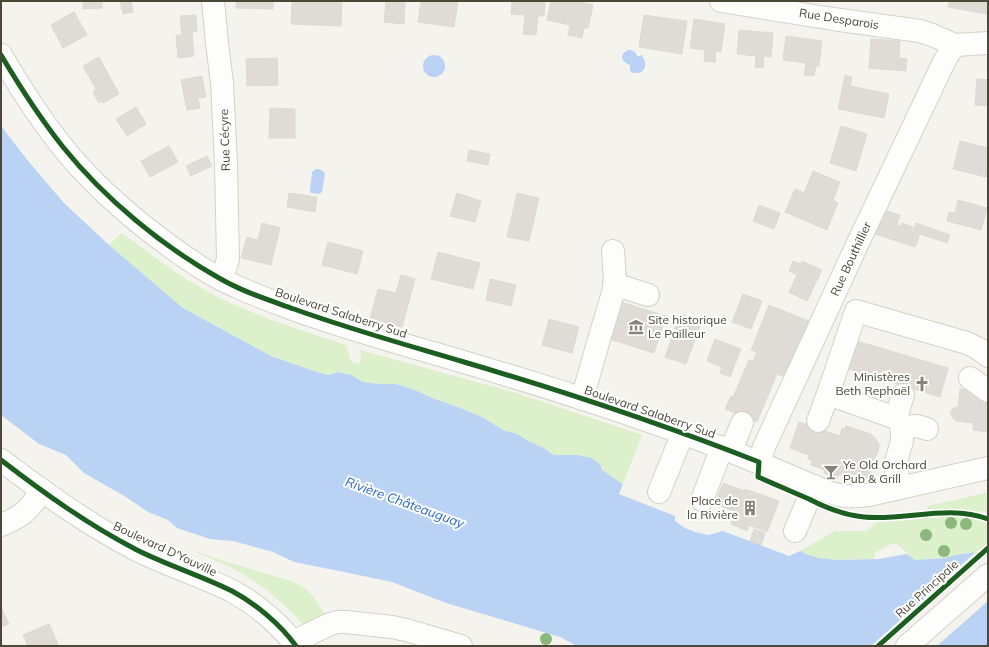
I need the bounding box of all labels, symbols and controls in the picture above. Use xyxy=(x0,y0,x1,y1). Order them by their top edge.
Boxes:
street label: Rue Desparois xyxy=(798,5,880,32)
street label: Rue Cécyre xyxy=(216,109,233,171)
street label: Rue Bouthillier xyxy=(827,219,875,298)
street label: Boulevard Salaberry Sud xyxy=(273,284,409,341)
place label: Site historique Le Pailleur xyxy=(648,312,727,341)
museum icon: Site historique Le Pailleur xyxy=(627,318,645,336)
place label: Ministères Beth Rephaël xyxy=(835,369,910,398)
church icon: Ministères Beth Rephaël xyxy=(913,375,931,393)
street label: Boulevard Salaberry Sud xyxy=(583,382,718,441)
place label: Ye Old Orchard Pub & Grill xyxy=(842,457,927,486)
bar icon: Ye Old Orchard Pub & Grill xyxy=(822,463,840,481)
water label: Rivière Châteauguay xyxy=(343,473,468,531)
place label: Place de la Rivière xyxy=(687,493,738,522)
building icon: Place de la Rivière xyxy=(741,499,759,517)
street label: Boulevard D'Youville xyxy=(111,518,219,579)
street label: Rue Principale xyxy=(892,556,961,621)

